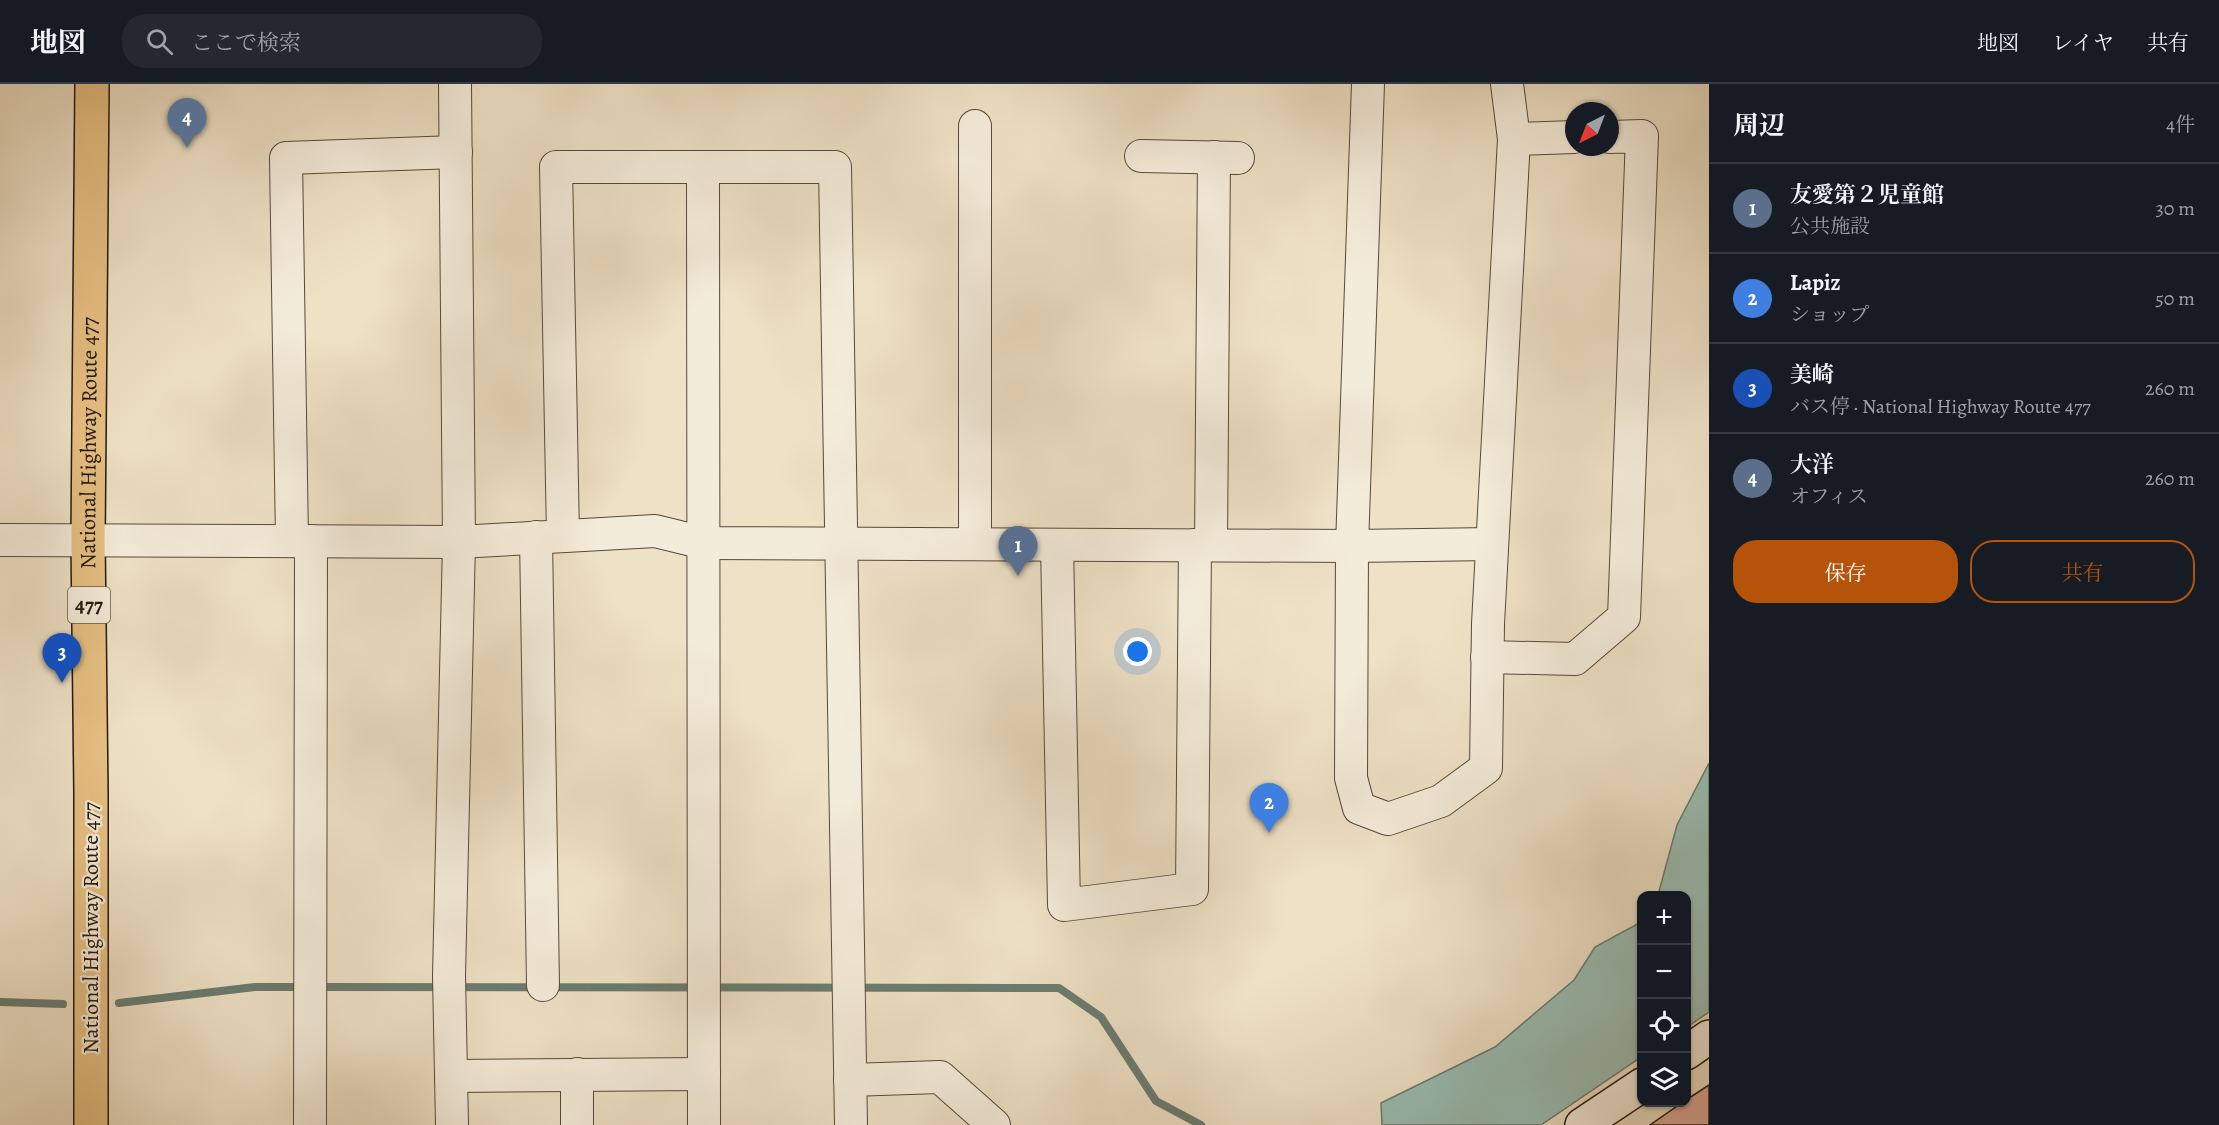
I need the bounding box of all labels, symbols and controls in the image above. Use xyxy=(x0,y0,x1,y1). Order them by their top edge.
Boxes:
search box xyxy=(122,14,542,68)
text: 地図 xyxy=(30,24,86,62)
icon: search xyxy=(143,25,176,58)
text: ここで検索 xyxy=(191,28,301,58)
text: 地図 xyxy=(1977,29,2019,57)
text: レイヤ xyxy=(2052,29,2114,57)
text: 共有 xyxy=(2147,29,2189,57)
pin: 4 xyxy=(168,98,207,148)
north arrow xyxy=(1565,102,1619,156)
text: 周辺 xyxy=(1733,108,1785,143)
text: 4件 xyxy=(2166,111,2195,138)
text: 友愛第２児童館 xyxy=(1790,180,1944,210)
text: 1 xyxy=(1749,195,1756,222)
text: 30 m xyxy=(2155,195,2195,222)
text: 公共施設 xyxy=(1790,213,1870,240)
text: Lapiz xyxy=(1790,268,1841,298)
text: 2 xyxy=(1748,285,1757,312)
text: 50 m xyxy=(2155,285,2195,312)
text: ショップ xyxy=(1790,301,1870,328)
street label: National Highway Route 477 xyxy=(73,316,105,569)
text: 美崎 xyxy=(1790,360,1834,390)
text: 3 xyxy=(1748,375,1757,402)
text: 260 m xyxy=(2145,375,2195,402)
text: バス停 · National Highway Route 477 xyxy=(1790,393,2091,420)
text: 大洋 xyxy=(1790,450,1834,480)
text: 4 xyxy=(1748,465,1757,492)
text: 260 m xyxy=(2145,465,2195,492)
text: オフィス xyxy=(1790,483,1868,510)
pin: 1 xyxy=(998,526,1038,576)
button: 保存 xyxy=(1733,540,1958,603)
button: 共有 xyxy=(1970,540,2195,603)
road number: 477 xyxy=(68,587,110,623)
pin: 3 xyxy=(42,634,82,683)
your location xyxy=(1123,637,1152,666)
pin: 2 xyxy=(1250,784,1288,833)
street label: National Highway Route 477 xyxy=(76,801,106,1054)
map controls xyxy=(1637,891,1691,1107)
button: + xyxy=(1637,891,1691,945)
button: − xyxy=(1637,945,1691,999)
button: locate xyxy=(1637,999,1691,1053)
button: layers xyxy=(1637,1053,1691,1107)

